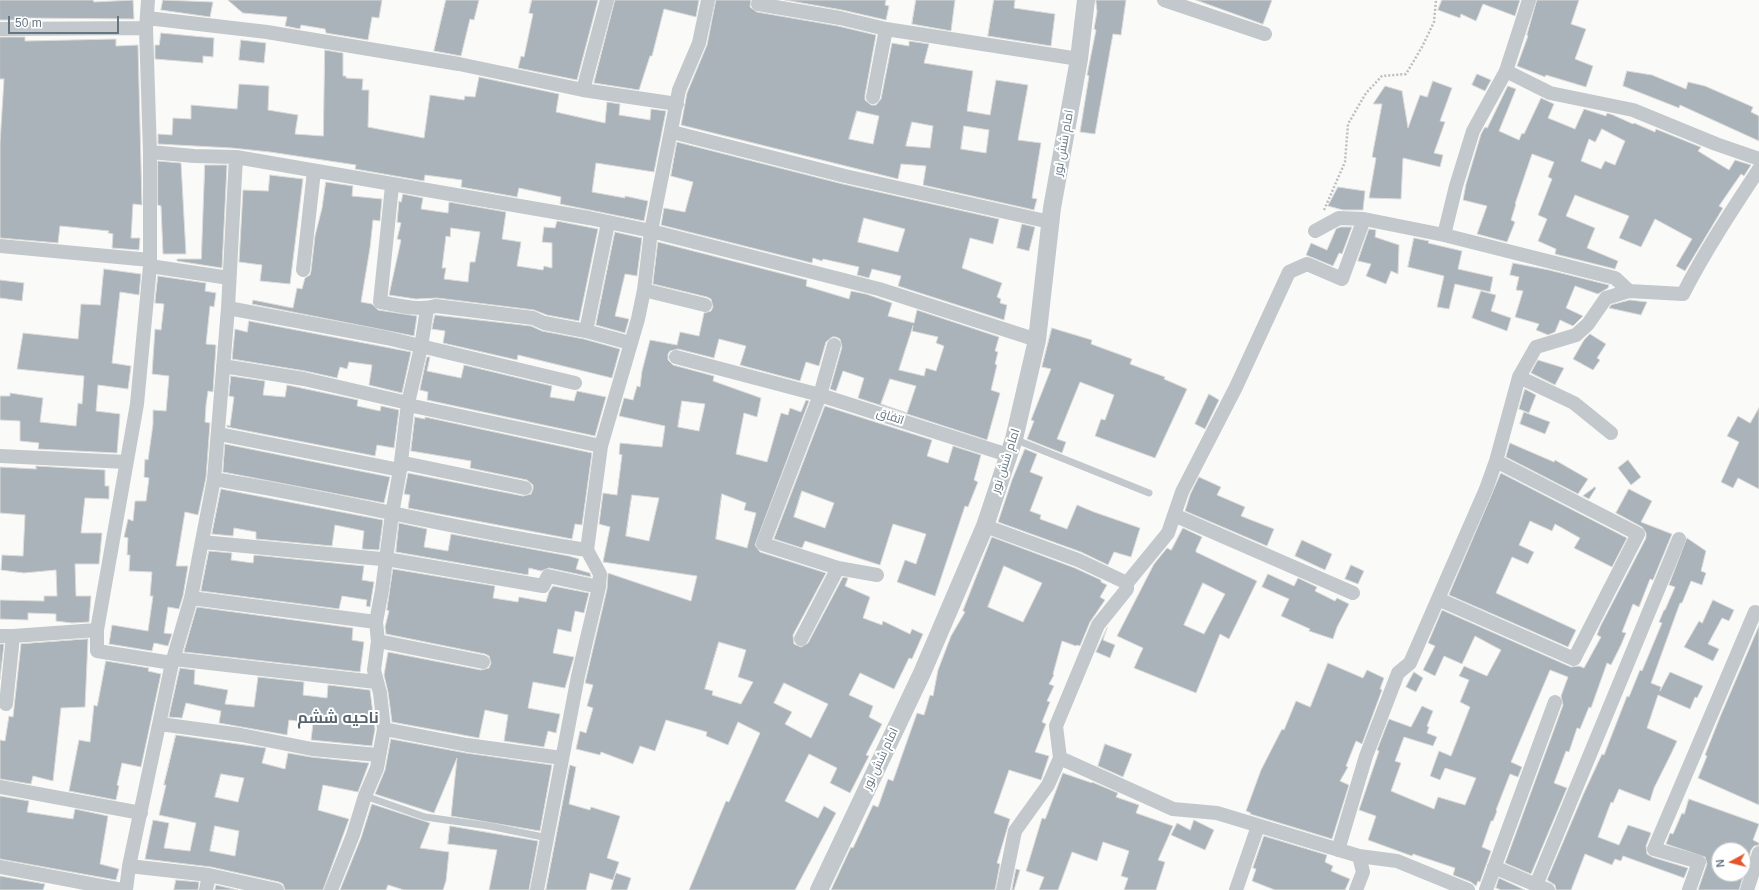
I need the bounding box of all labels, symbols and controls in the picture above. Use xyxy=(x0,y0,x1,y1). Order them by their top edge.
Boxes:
scale bar xyxy=(10,8,121,34)
text: 50 m xyxy=(15,16,42,30)
street label: امام شش نور xyxy=(1051,109,1077,177)
street label: اتفاق xyxy=(874,406,906,428)
street label: امام شش نور xyxy=(989,427,1023,495)
district label: ناحیه ششم xyxy=(297,709,379,729)
street label: امام شش نور xyxy=(860,726,902,792)
north arrow xyxy=(1711,842,1751,882)
text: N xyxy=(1714,859,1727,868)

